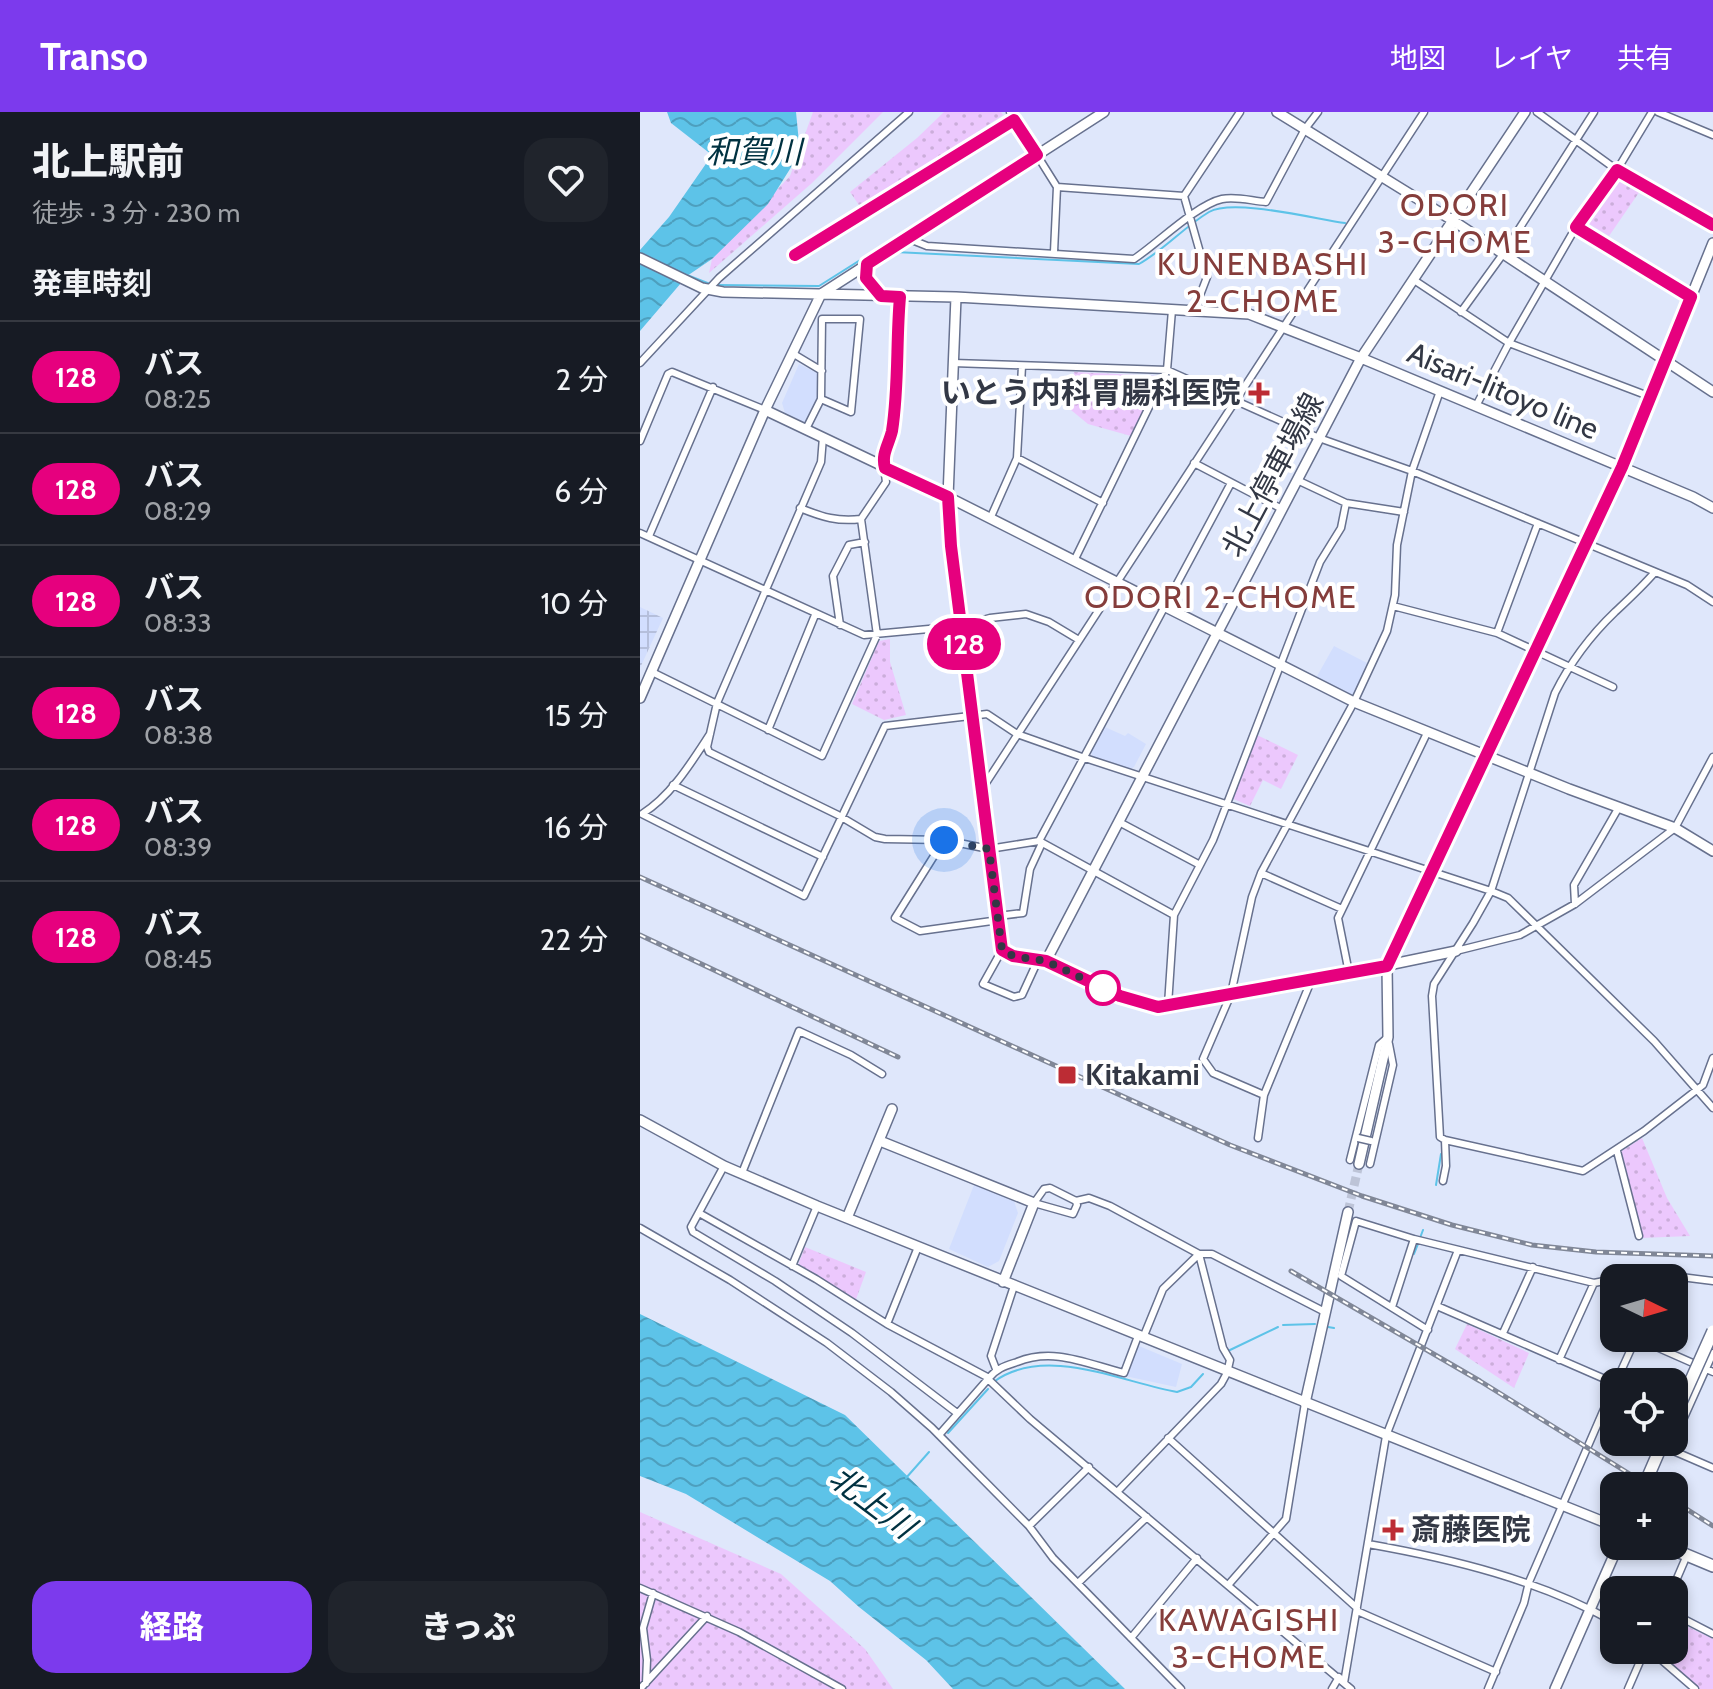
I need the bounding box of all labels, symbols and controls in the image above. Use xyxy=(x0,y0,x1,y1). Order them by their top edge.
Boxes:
text: Transo xyxy=(40,33,148,80)
text: 地図 xyxy=(1390,41,1446,75)
text: レイヤ xyxy=(1490,41,1573,75)
text: 共有 xyxy=(1617,41,1673,75)
water label: 和賀川 xyxy=(706,132,805,171)
text: 北上駅前 xyxy=(32,138,184,185)
button: heart xyxy=(524,138,608,222)
district label: ODORI 3-CHOME xyxy=(1377,185,1533,261)
text: 徒歩 · 3 分 · 230 m xyxy=(32,197,240,229)
district label: KUNENBASHI 2-CHOME xyxy=(1157,244,1369,320)
text: 発車時刻 xyxy=(32,265,152,302)
street label: Aisari-Iitoyo line xyxy=(1402,334,1604,447)
text: バス xyxy=(144,345,204,382)
text: 128 xyxy=(55,360,97,394)
text: 2 分 xyxy=(556,361,608,398)
place label: いとう内科胃腸科医院 xyxy=(941,374,1241,411)
marker: いとう内科胃腸科医院 xyxy=(1248,382,1270,404)
text: 08:25 xyxy=(144,383,211,415)
street label: 北上停車場線 xyxy=(1214,387,1331,563)
text: バス xyxy=(144,457,204,494)
text: 128 xyxy=(55,472,97,506)
text: 6 分 xyxy=(554,473,608,510)
text: 08:29 xyxy=(144,495,212,527)
text: バス xyxy=(144,569,204,606)
district label: ODORI 2-CHOME xyxy=(1084,577,1358,616)
text: 128 xyxy=(55,584,97,618)
text: 10 分 xyxy=(541,585,608,622)
text: 08:33 xyxy=(144,607,211,639)
line badge: 128 xyxy=(918,618,1010,670)
text: 128 xyxy=(943,627,985,661)
text: バス xyxy=(144,681,204,718)
text: 128 xyxy=(55,696,97,730)
text: 15 分 xyxy=(545,697,608,734)
text: 08:38 xyxy=(144,719,213,751)
text: バス xyxy=(144,793,204,830)
text: 128 xyxy=(55,808,97,842)
text: 16 分 xyxy=(544,809,608,846)
your location xyxy=(924,820,964,860)
text: 08:39 xyxy=(144,831,212,863)
text: バス xyxy=(144,905,204,942)
text: 128 xyxy=(55,920,97,954)
text: 22 分 xyxy=(540,921,608,958)
text: 08:45 xyxy=(144,943,212,975)
unlabelled marker xyxy=(1086,971,1120,1005)
place label: Kitakami xyxy=(1085,1056,1200,1093)
marker: Kitakami xyxy=(1056,1064,1078,1086)
north arrow xyxy=(1600,1264,1688,1352)
map controls xyxy=(1600,1264,1688,1664)
button: locate xyxy=(1600,1368,1688,1456)
water label: 北上川 xyxy=(822,1457,925,1548)
button: + xyxy=(1600,1472,1688,1560)
place label: 斎藤医院 xyxy=(1411,1511,1531,1548)
marker: 斎藤医院 xyxy=(1382,1519,1404,1541)
button: − xyxy=(1600,1576,1688,1664)
button: 経路 xyxy=(32,1581,312,1673)
button: きっぷ xyxy=(328,1581,608,1673)
district label: KAWAGISHI 3-CHOME xyxy=(1158,1600,1340,1676)

